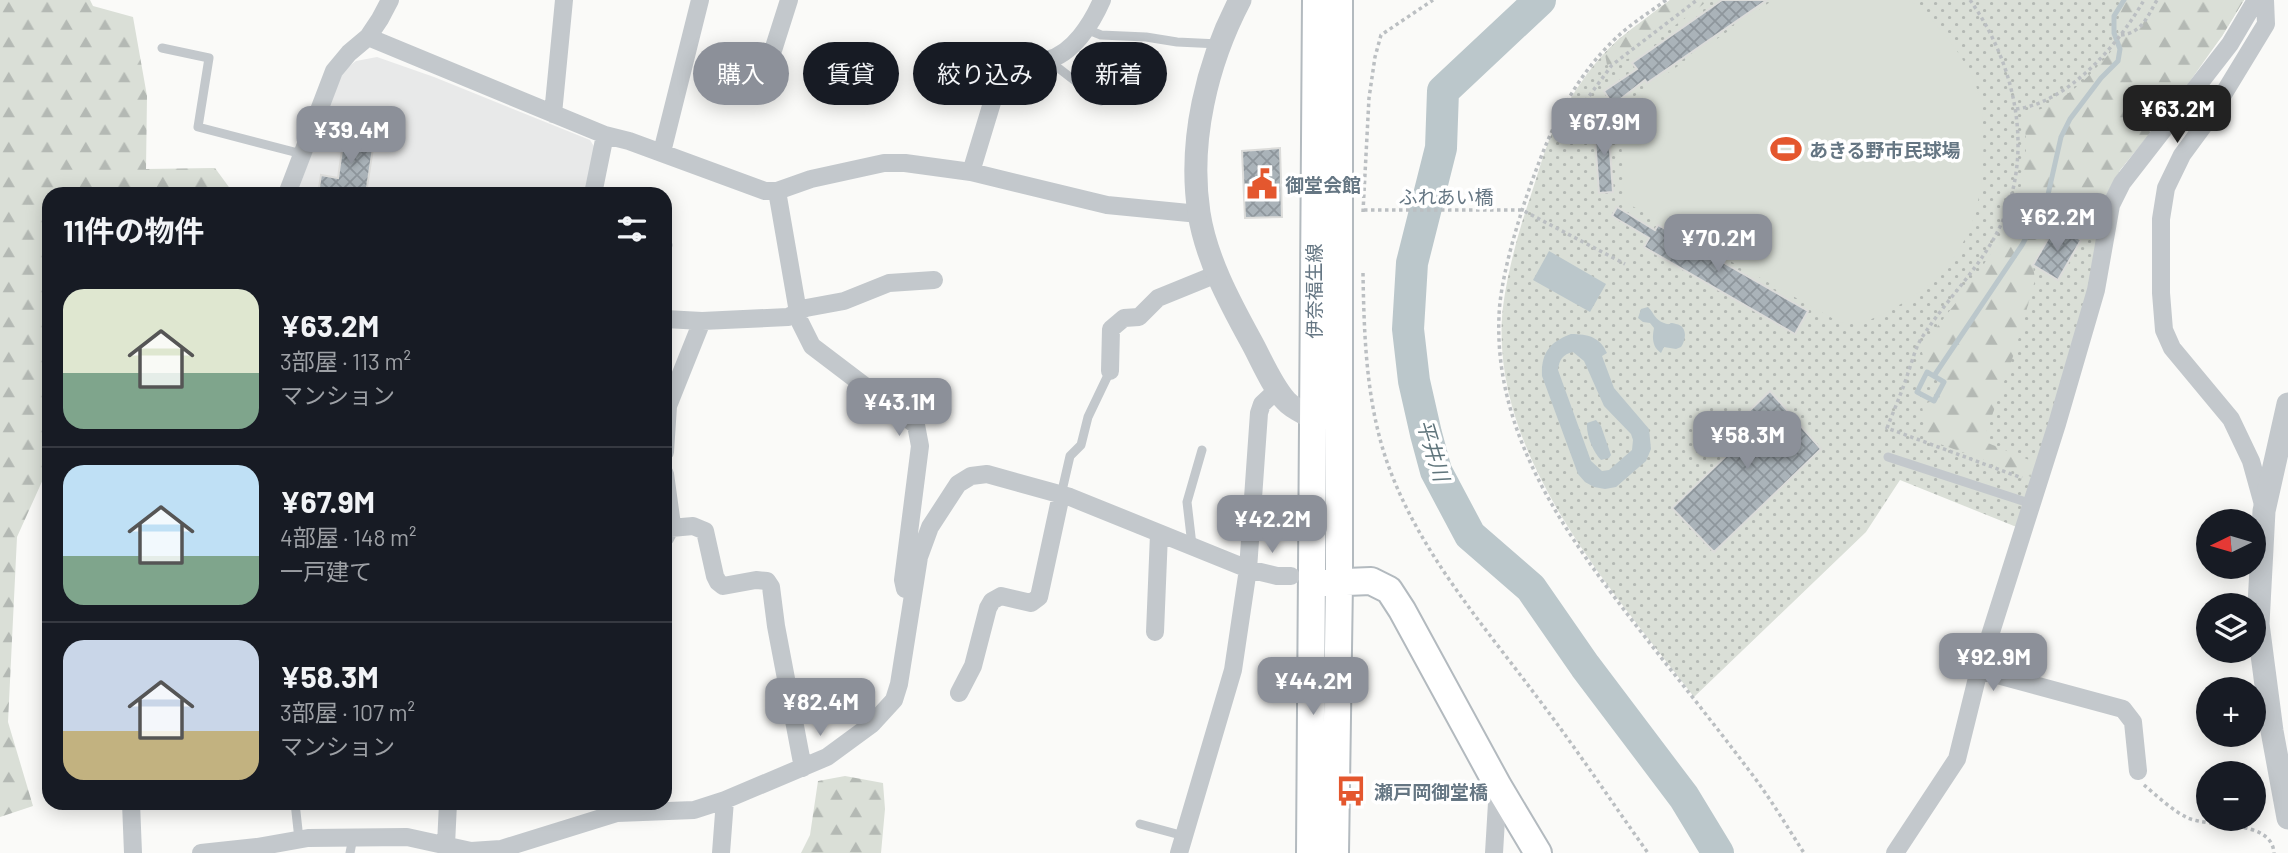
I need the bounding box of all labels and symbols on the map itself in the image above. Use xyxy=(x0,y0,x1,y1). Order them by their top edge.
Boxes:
pin: ¥63.2M xyxy=(2120,86,2234,145)
pin: ¥67.9M xyxy=(1547,99,1661,158)
pin: ¥39.4M xyxy=(294,106,408,166)
sports icon: あきる野市民球場 xyxy=(1769,132,1803,166)
place label: あきる野市民球場 xyxy=(1809,138,1961,161)
public building icon: 御堂会館 xyxy=(1245,167,1279,201)
place label: 御堂会館 xyxy=(1285,173,1361,196)
street label: ふれあい橋 xyxy=(1398,185,1494,208)
pin: ¥62.2M xyxy=(2000,194,2114,253)
pin: ¥70.2M xyxy=(1661,215,1775,274)
street label: 伊奈福生線 xyxy=(1302,243,1325,339)
pin: ¥43.1M xyxy=(842,378,956,438)
pin: ¥58.3M xyxy=(1690,412,1804,471)
water label: 平井川 xyxy=(1413,416,1456,486)
pin: ¥42.2M xyxy=(1215,496,1329,555)
north arrow xyxy=(2196,509,2266,579)
pin: ¥92.9M xyxy=(1936,634,2050,693)
pin: ¥44.2M xyxy=(1256,658,1370,717)
pin: ¥82.4M xyxy=(763,678,877,738)
bus stop icon: 瀬戸岡御堂橋 xyxy=(1334,774,1368,808)
place label: 瀬戸岡御堂橋 xyxy=(1374,780,1488,803)

